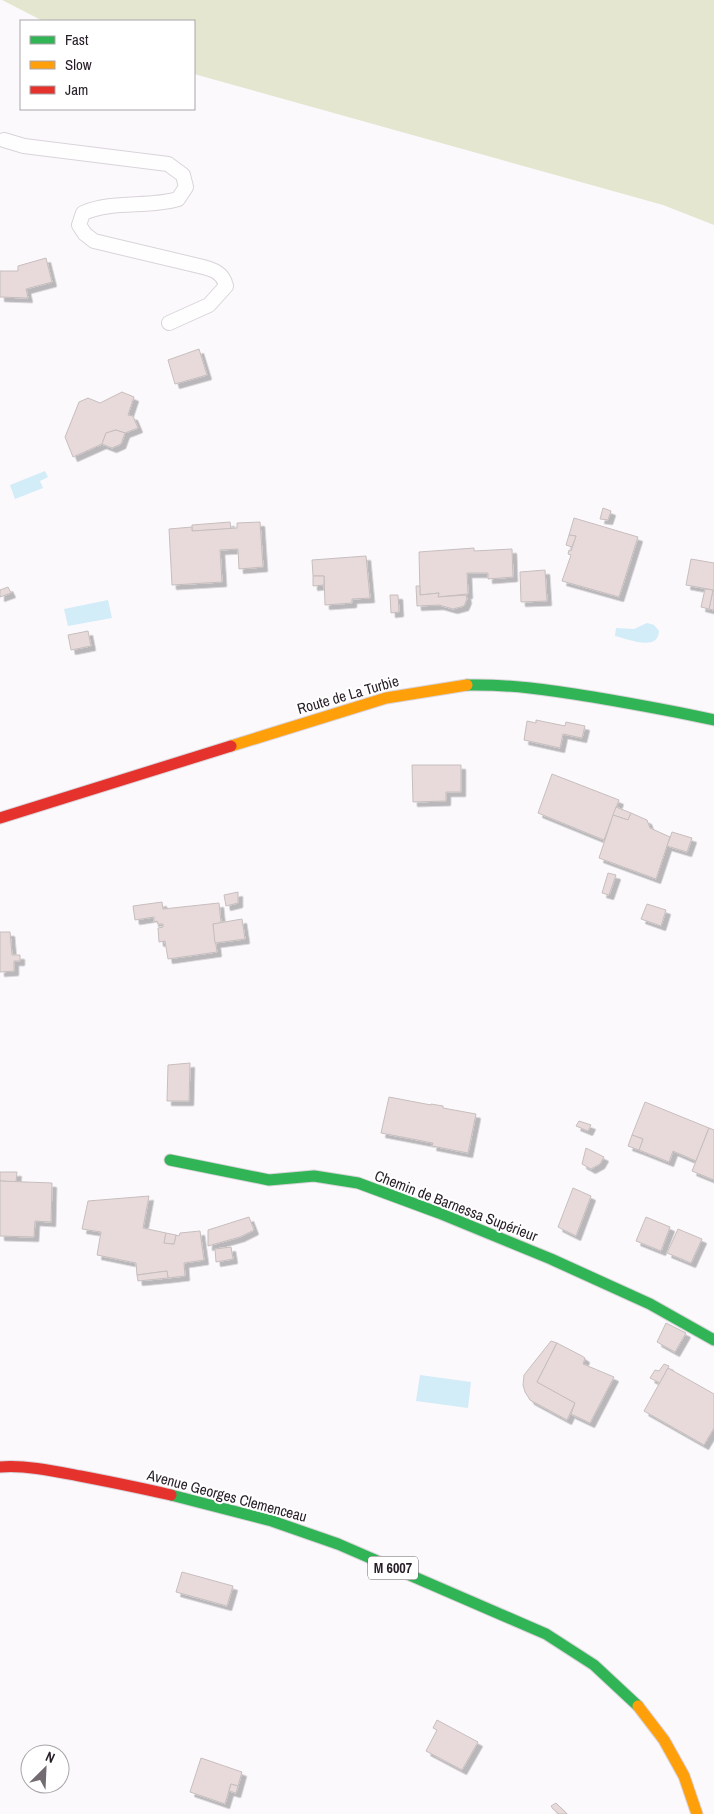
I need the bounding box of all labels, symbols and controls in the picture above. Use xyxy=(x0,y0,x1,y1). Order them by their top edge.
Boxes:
legend xyxy=(20,20,195,110)
text: Fast xyxy=(65,29,89,50)
text: Slow xyxy=(65,54,92,75)
text: Jam xyxy=(65,79,88,100)
street label: Route de La Turbie xyxy=(295,670,401,719)
street label: Chemin de Barnessa Supérieur xyxy=(372,1165,541,1246)
street label: Avenue Georges Clemenceau xyxy=(144,1464,309,1527)
road number: M 6007 xyxy=(368,1556,418,1580)
north arrow xyxy=(20,1744,70,1794)
text: N xyxy=(43,1747,58,1767)

